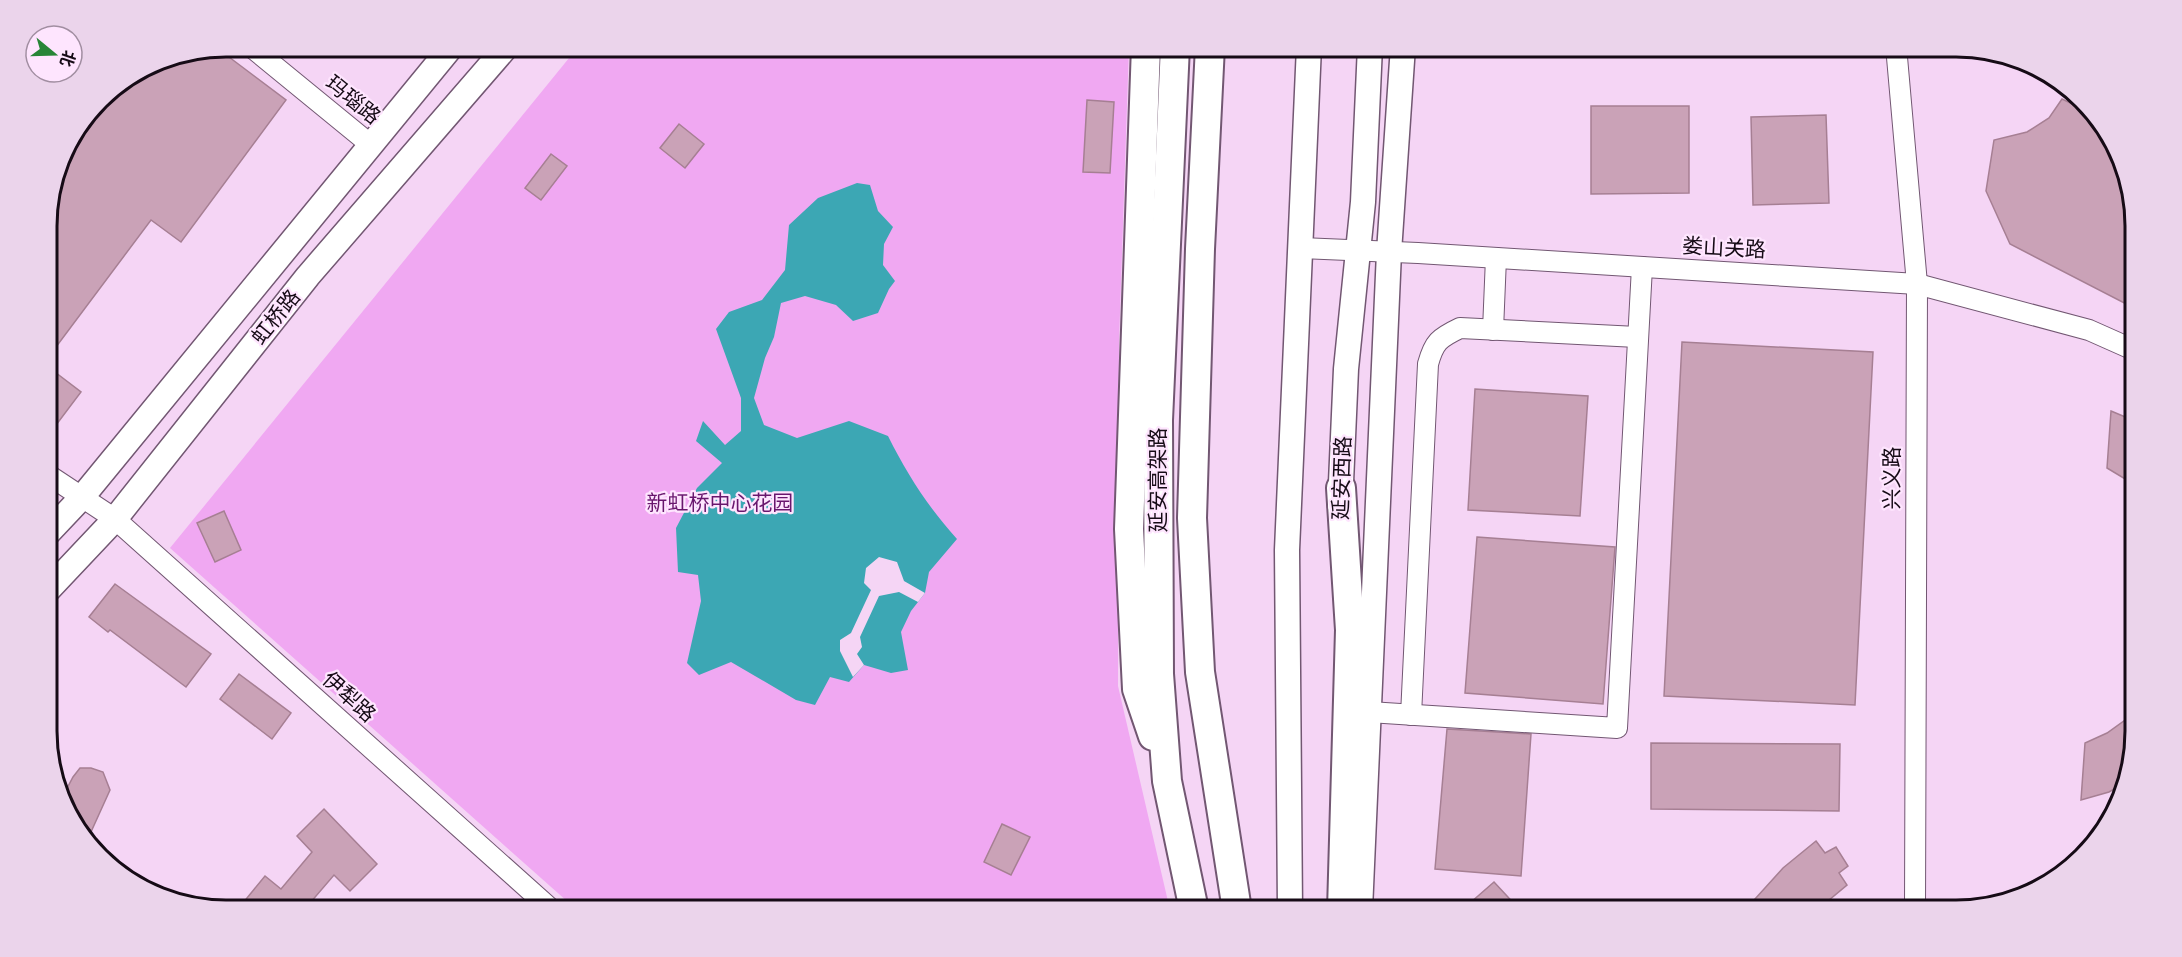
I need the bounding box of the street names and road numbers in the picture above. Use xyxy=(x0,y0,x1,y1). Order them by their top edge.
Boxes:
street label: 玛瑙路 xyxy=(320,69,386,131)
street label: 娄山关路 xyxy=(1681,232,1767,264)
street label: 虹桥路 xyxy=(245,284,307,350)
street label: 延安高架路 xyxy=(1144,428,1172,533)
street label: 延安西路 xyxy=(1327,436,1357,520)
street label: 兴义路 xyxy=(1878,447,1906,510)
street label: 伊犁路 xyxy=(316,666,382,728)

